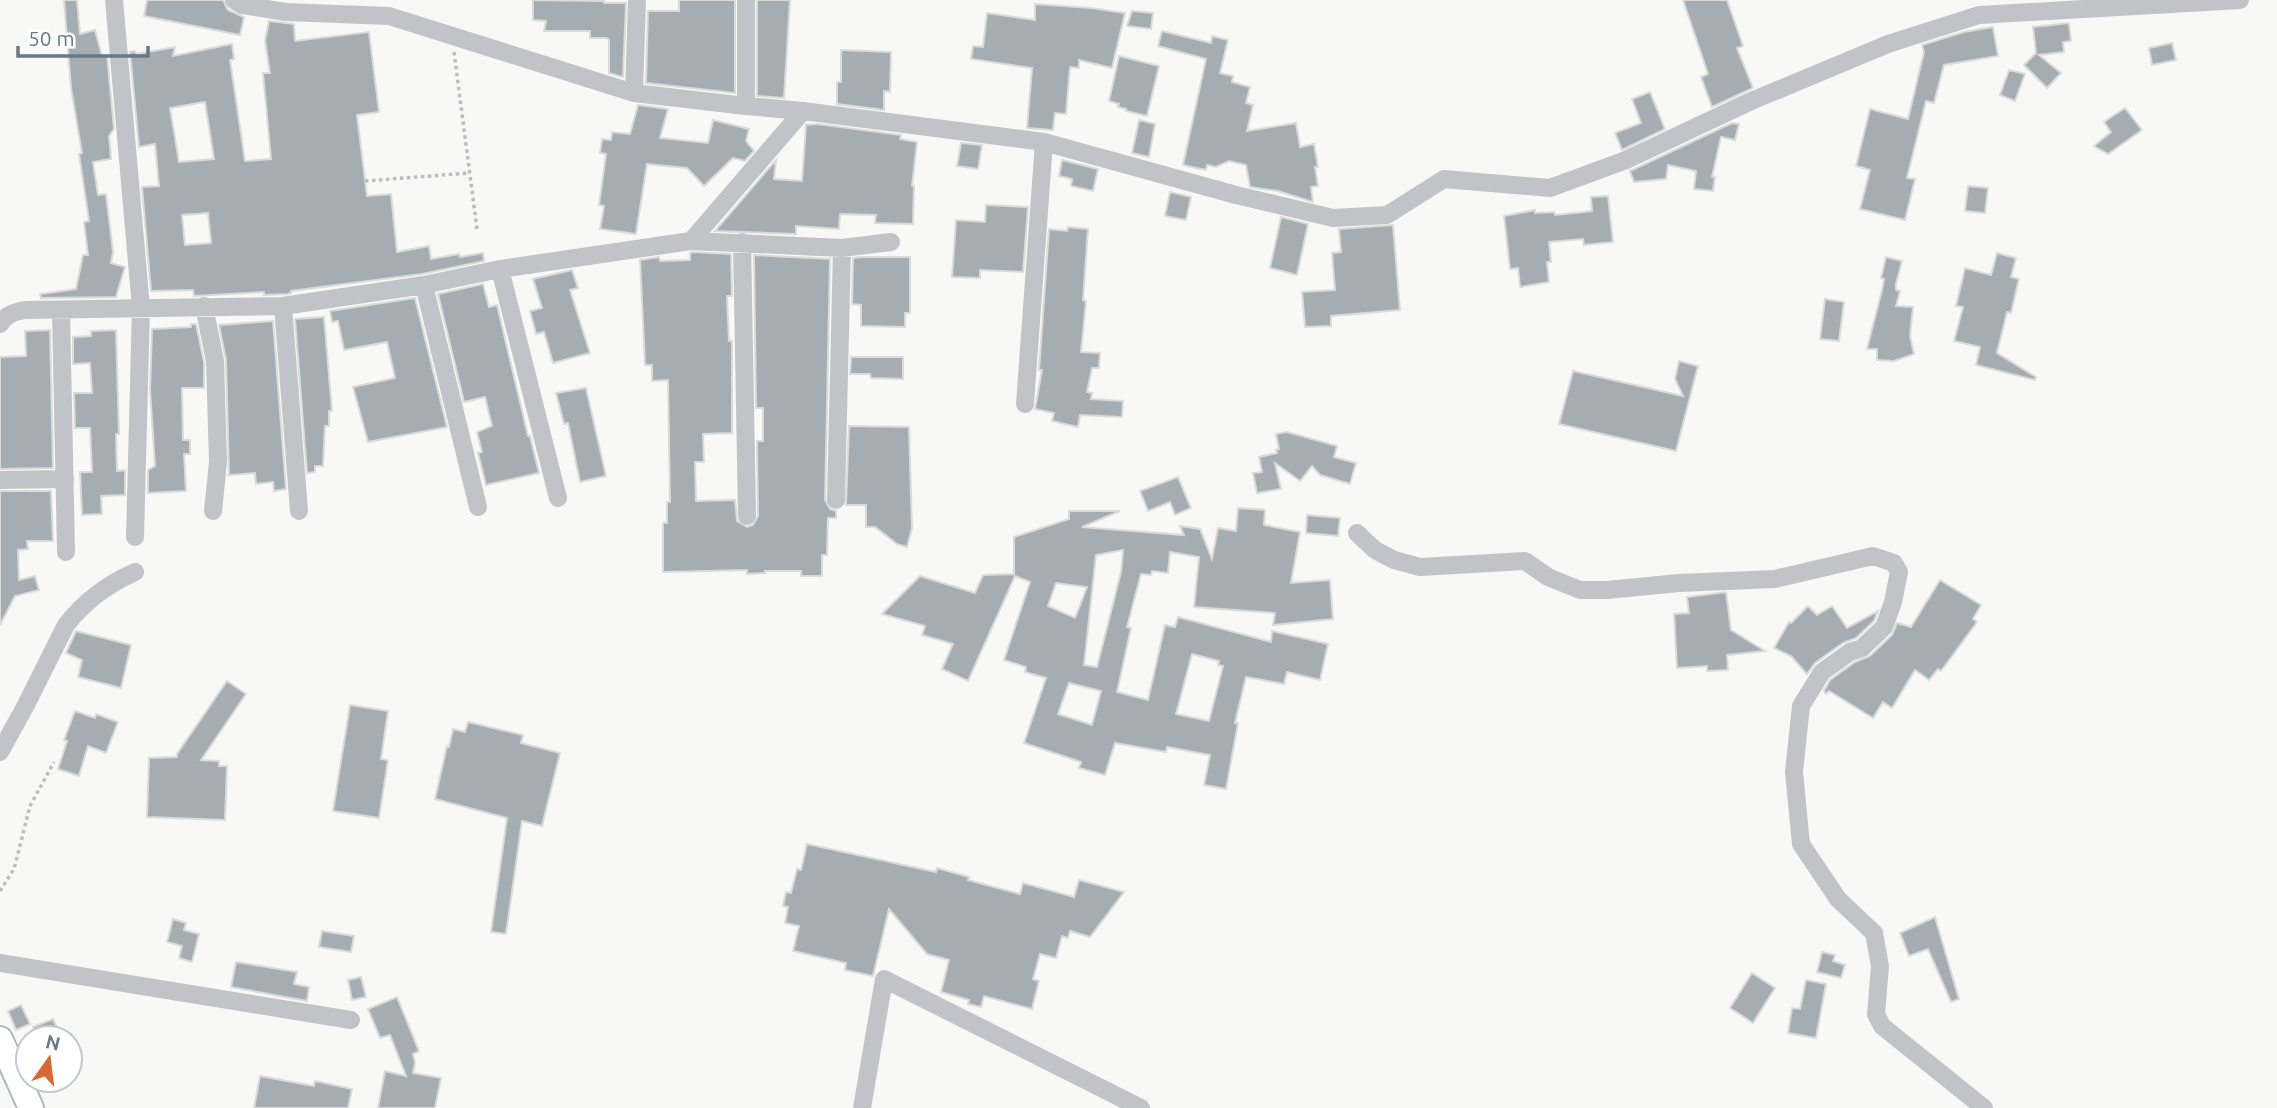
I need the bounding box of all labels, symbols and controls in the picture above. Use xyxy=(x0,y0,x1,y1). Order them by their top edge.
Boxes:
scale bar xyxy=(18,14,147,58)
text: 50 m xyxy=(28,26,75,50)
north arrow xyxy=(14,1024,84,1094)
text: N xyxy=(44,1030,63,1055)

